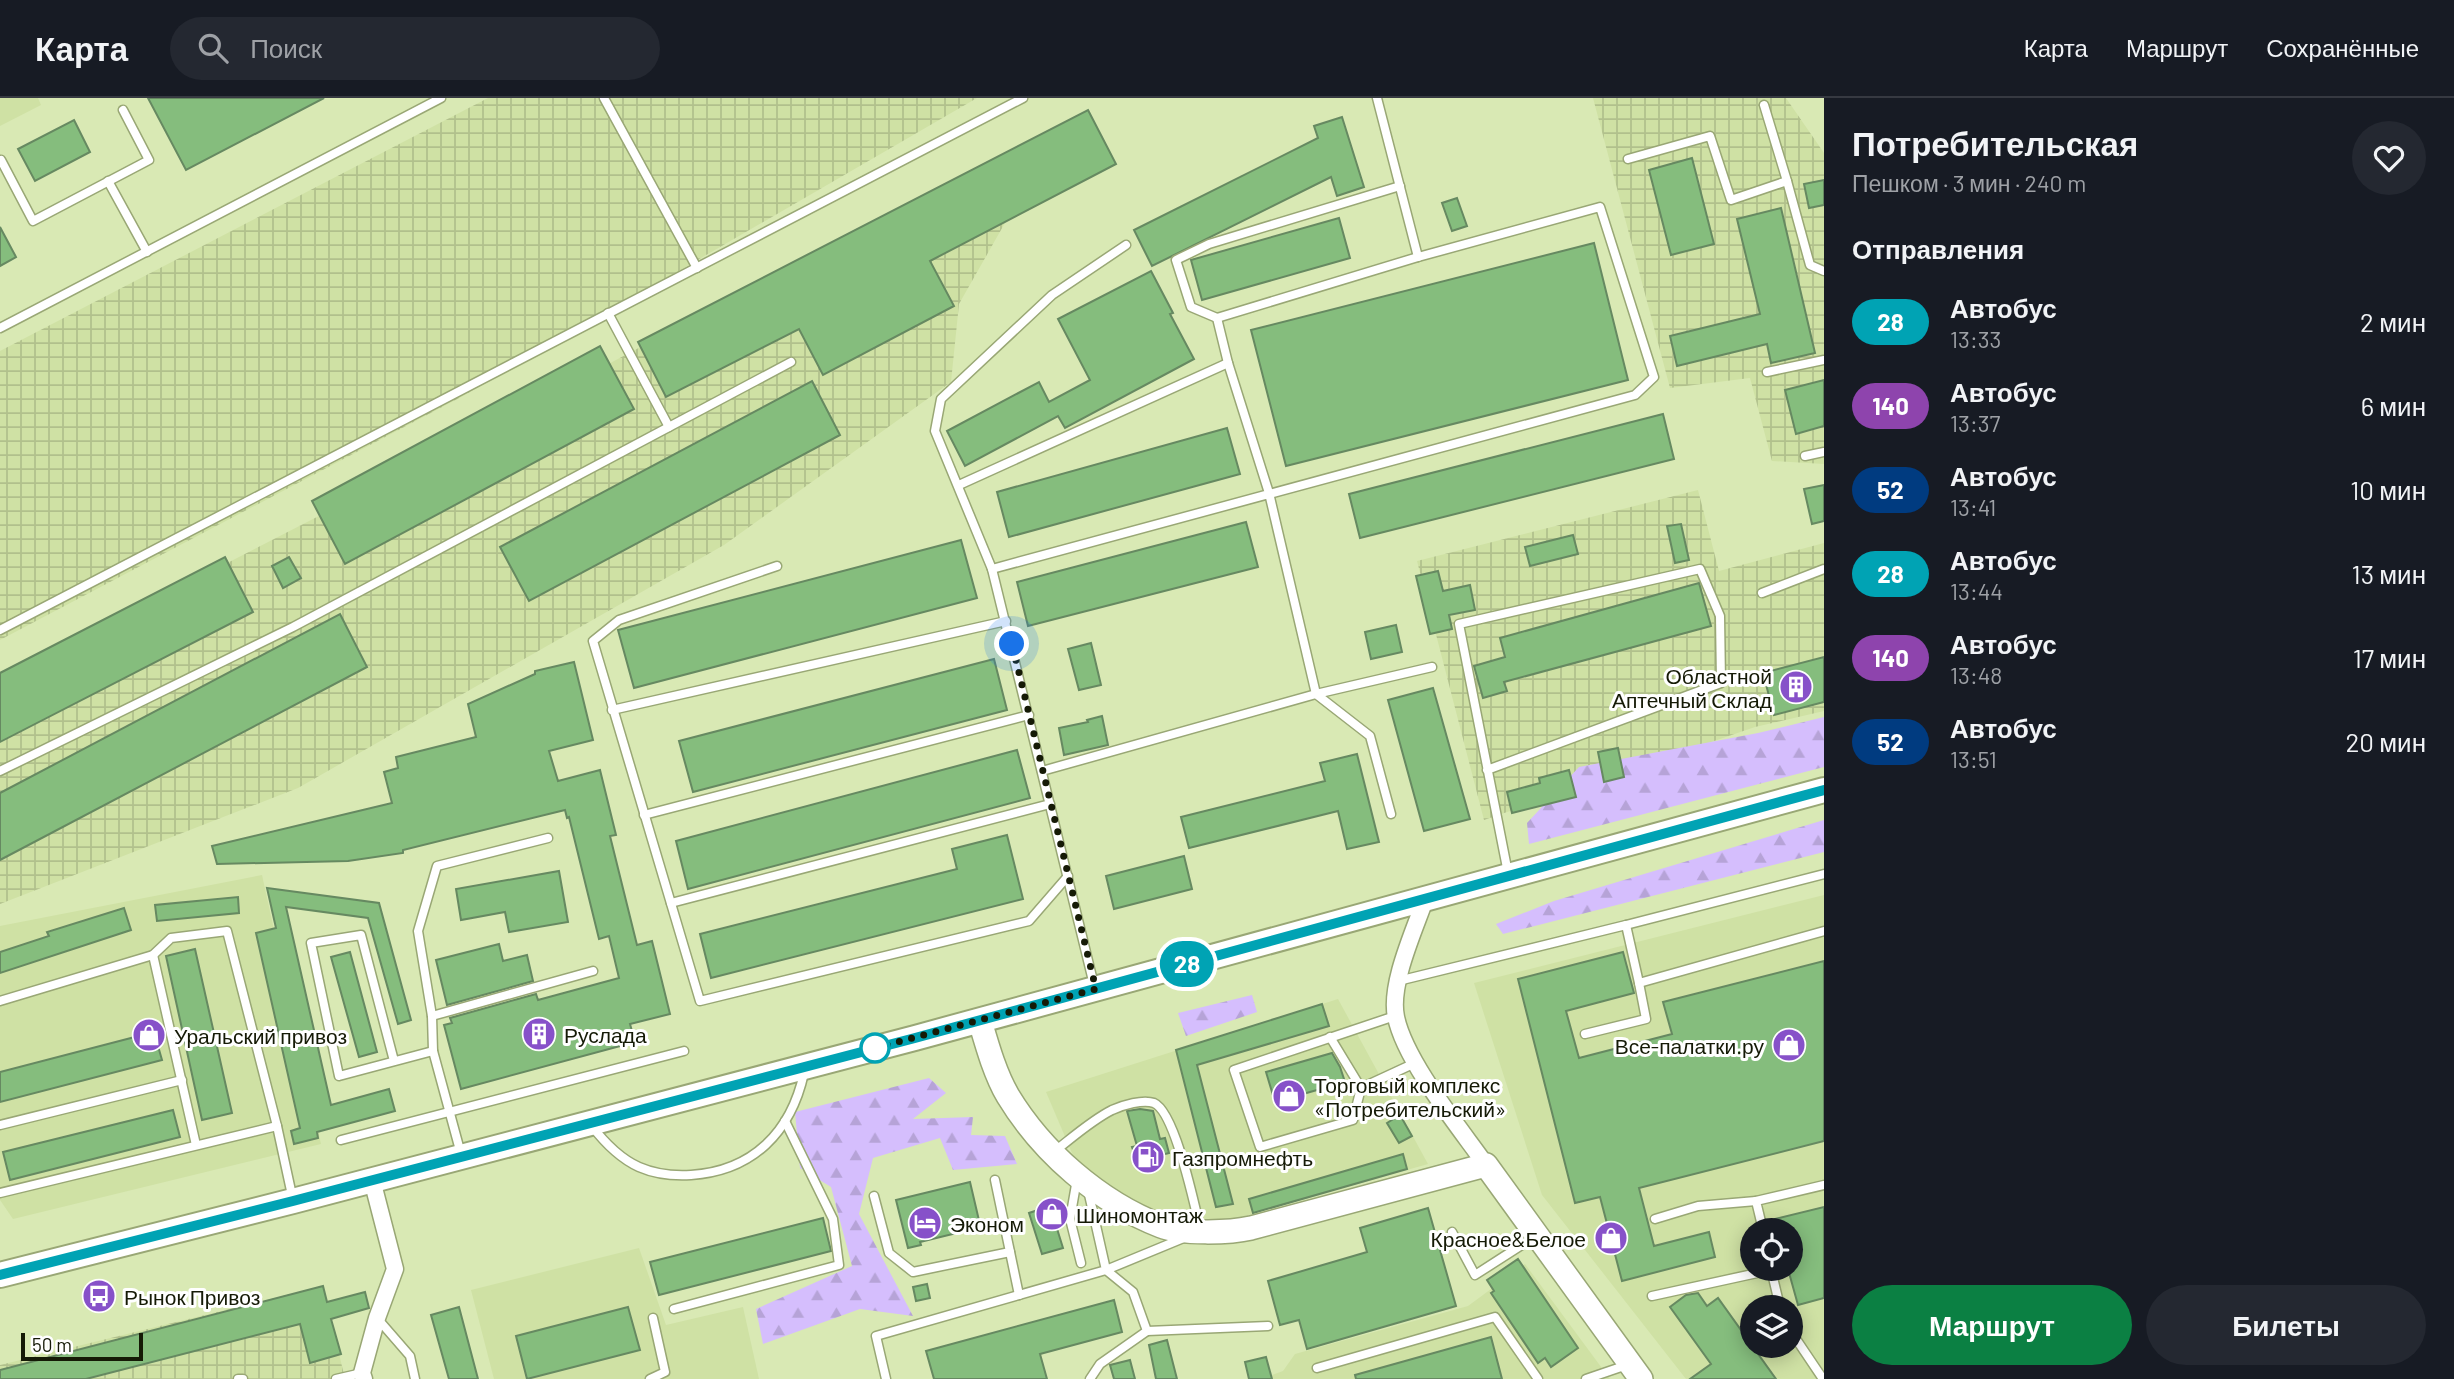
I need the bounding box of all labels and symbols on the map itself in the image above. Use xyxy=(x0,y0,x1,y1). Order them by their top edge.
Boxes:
your location xyxy=(994,626,1029,661)
place label: Областной Аптечный Склад xyxy=(1612,663,1772,712)
building icon: Областной Аптечный Склад xyxy=(1777,668,1815,706)
line badge: 28 xyxy=(1156,941,1218,987)
building icon: Руслада xyxy=(520,1015,558,1053)
shop icon: Уральский привоз xyxy=(130,1016,168,1054)
place label: Руслада xyxy=(564,1022,647,1047)
place label: Уральский привоз xyxy=(174,1023,347,1048)
shop icon: Все-палатки.ру xyxy=(1770,1026,1808,1064)
unlabelled marker xyxy=(860,1033,890,1063)
place label: Все-палатки.ру xyxy=(1615,1033,1764,1058)
place label: Торговый комплекс «Потребительский» xyxy=(1314,1072,1506,1121)
shop icon: Торговый комплекс «Потребительский» xyxy=(1270,1077,1308,1115)
fuel station icon: Газпромнефть xyxy=(1129,1138,1167,1176)
place label: Газпромнефть xyxy=(1172,1145,1313,1170)
shop icon: Шиномонтаж xyxy=(1033,1195,1071,1233)
place label: Шиномонтаж xyxy=(1076,1202,1203,1227)
hotel icon: Эконом xyxy=(906,1204,944,1242)
place label: Эконом xyxy=(950,1211,1024,1236)
shop icon: Красное&Белое xyxy=(1592,1219,1630,1257)
place label: Красное&Белое xyxy=(1431,1226,1586,1251)
bus stop icon: Рынок Привоз xyxy=(80,1277,118,1315)
place label: Рынок Привоз xyxy=(124,1284,260,1309)
scale bar xyxy=(21,1330,144,1362)

